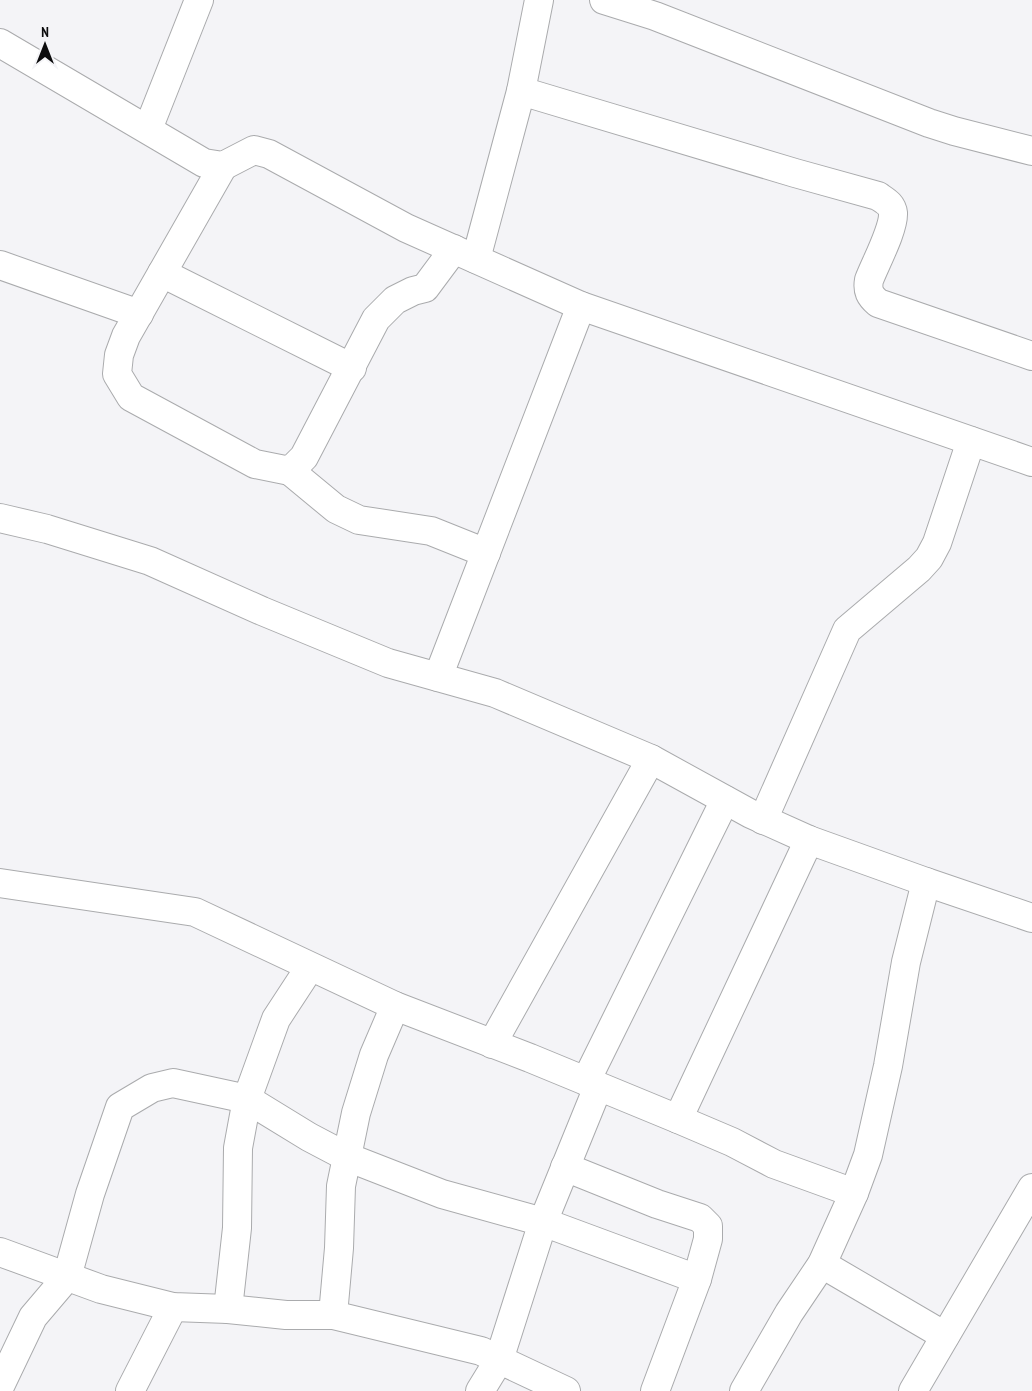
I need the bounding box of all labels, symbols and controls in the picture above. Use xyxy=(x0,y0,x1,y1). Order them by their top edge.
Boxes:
north arrow xyxy=(20,20,70,70)
text: N xyxy=(41,23,49,41)

